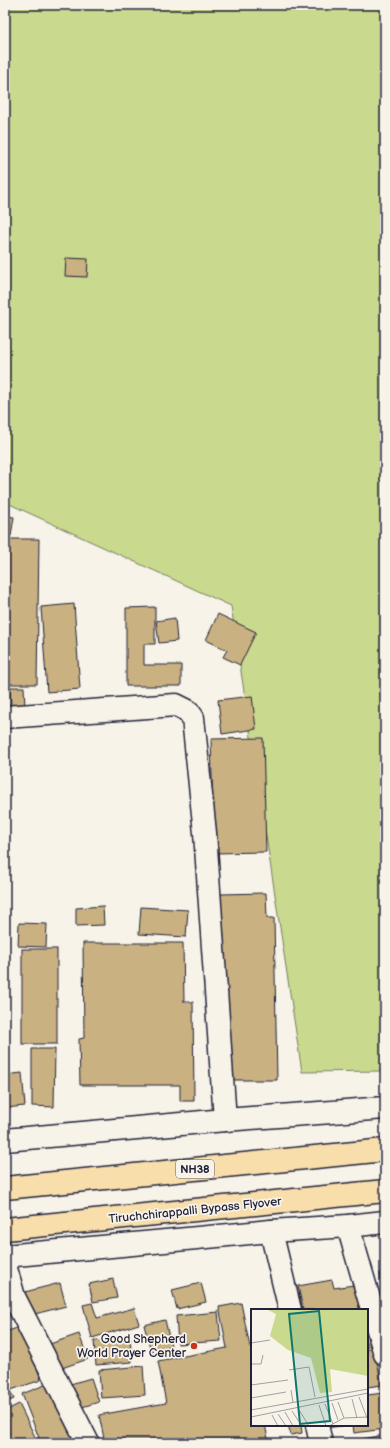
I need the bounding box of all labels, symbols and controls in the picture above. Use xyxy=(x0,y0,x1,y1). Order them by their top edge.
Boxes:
road number: NH38 xyxy=(176,1160,214,1178)
street label: Tiruchchirappalli Bypass Flyover xyxy=(108,1194,283,1227)
inset map xyxy=(251,1309,368,1426)
place label: Good Shepherd World Prayer Center xyxy=(77,1332,187,1361)
marker: Good Shepherd World Prayer Center xyxy=(189,1341,199,1351)

